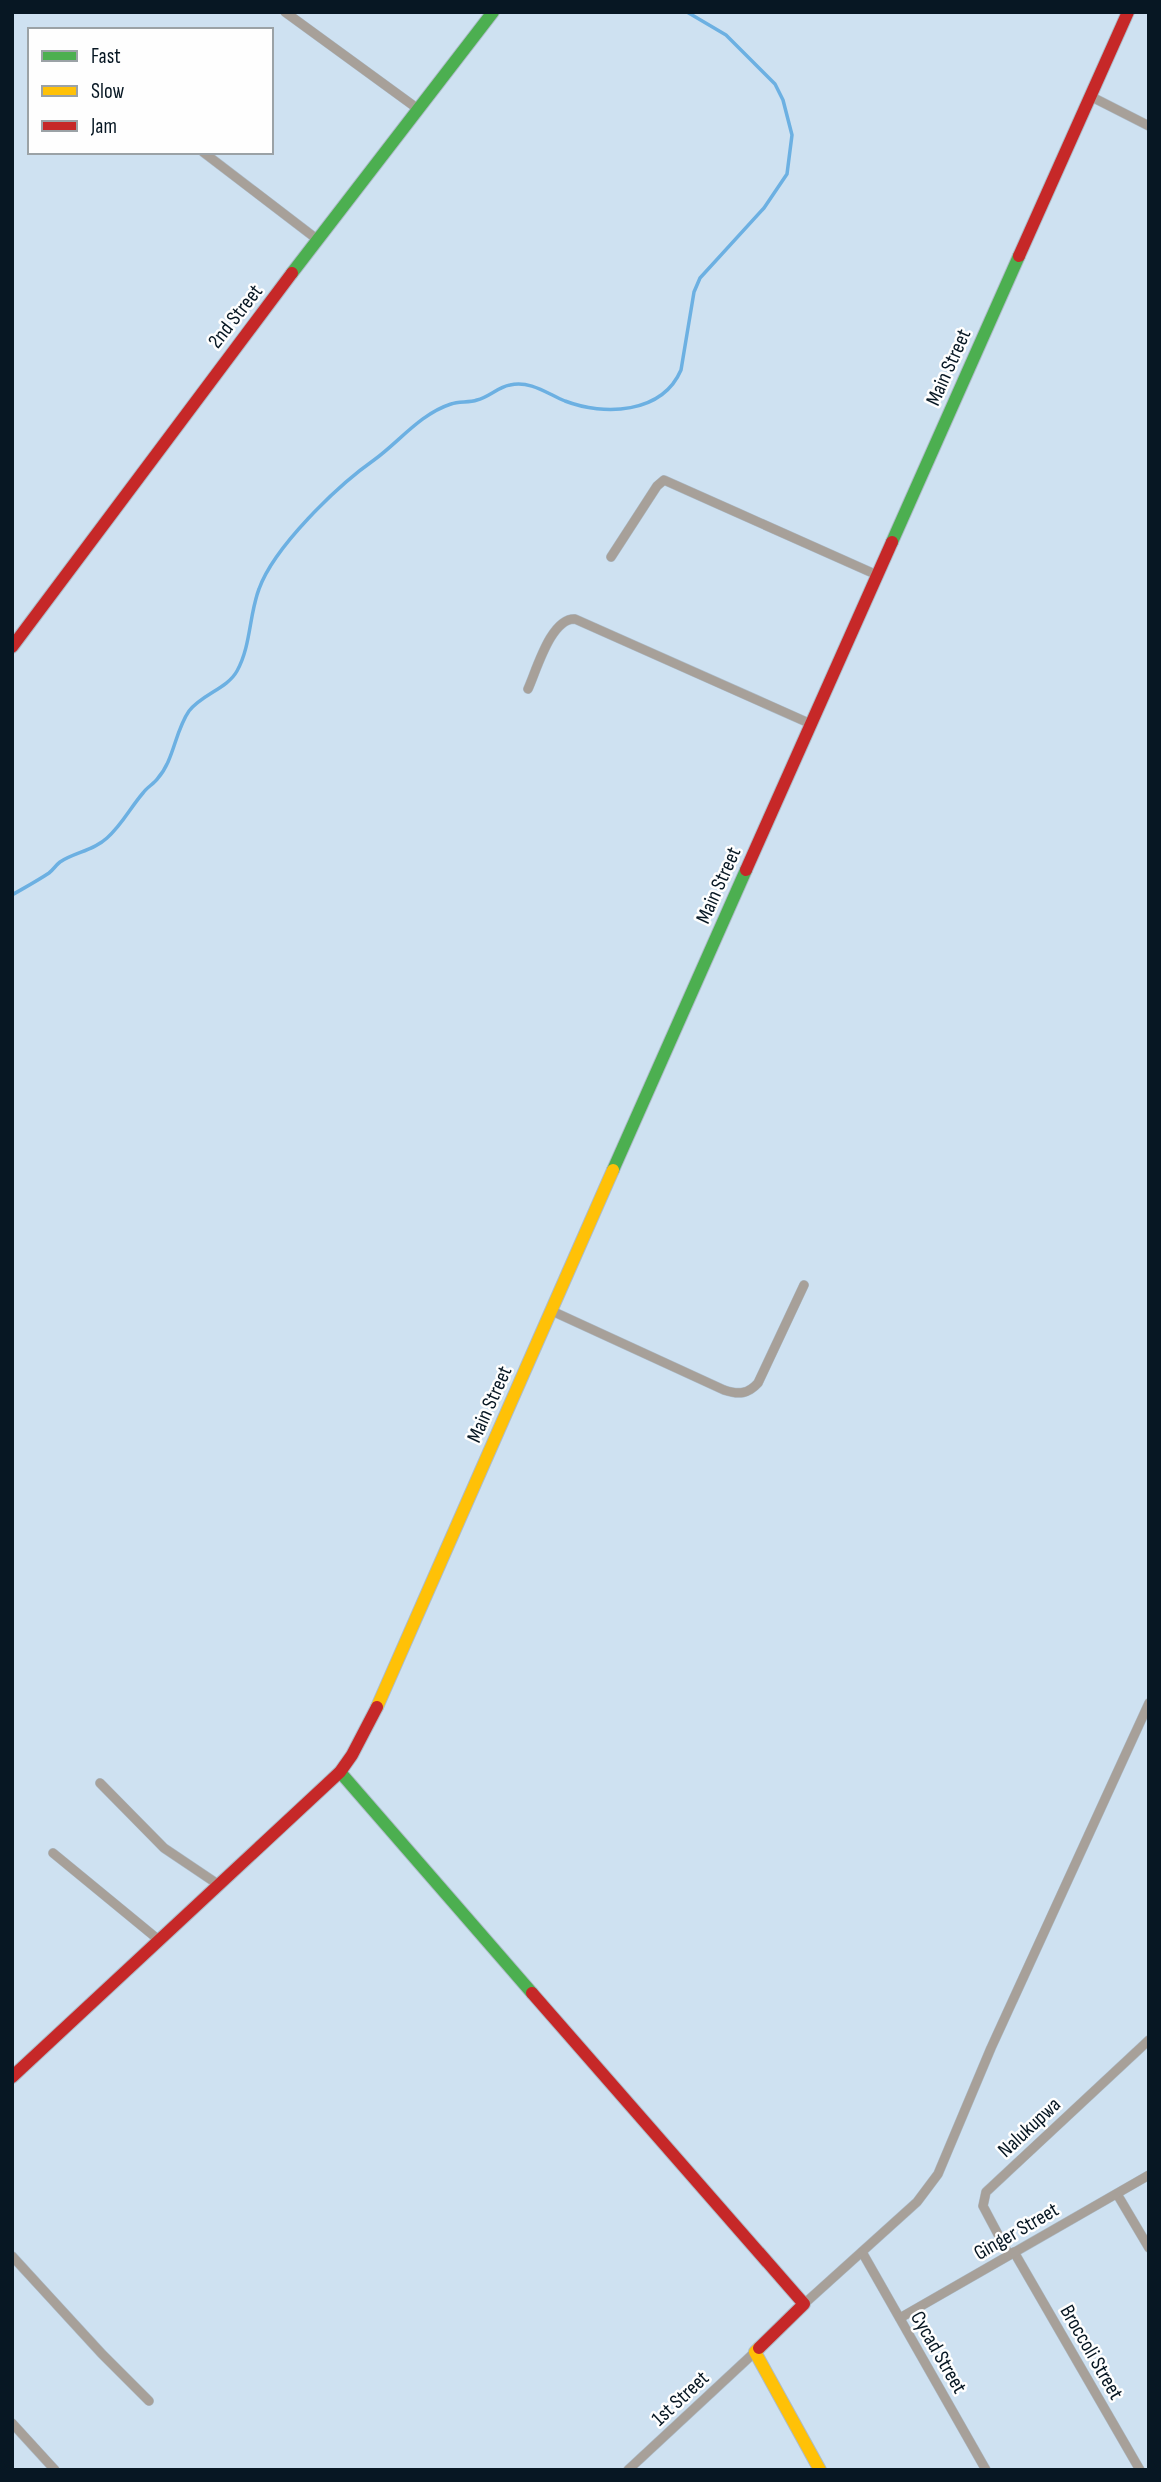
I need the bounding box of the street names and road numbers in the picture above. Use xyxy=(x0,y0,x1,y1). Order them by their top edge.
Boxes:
street label: 2nd Street xyxy=(203,279,268,353)
street label: Main Street xyxy=(921,325,976,409)
street label: Main Street xyxy=(691,843,746,927)
street label: Main Street xyxy=(462,1362,517,1446)
street label: Nalukupwa xyxy=(993,2092,1066,2163)
street label: Ginger Street xyxy=(969,2197,1063,2266)
street label: Broccoli Street xyxy=(1054,2301,1129,2404)
street label: Cycad Street xyxy=(905,2307,972,2398)
street label: 1st Street xyxy=(647,2366,714,2431)

